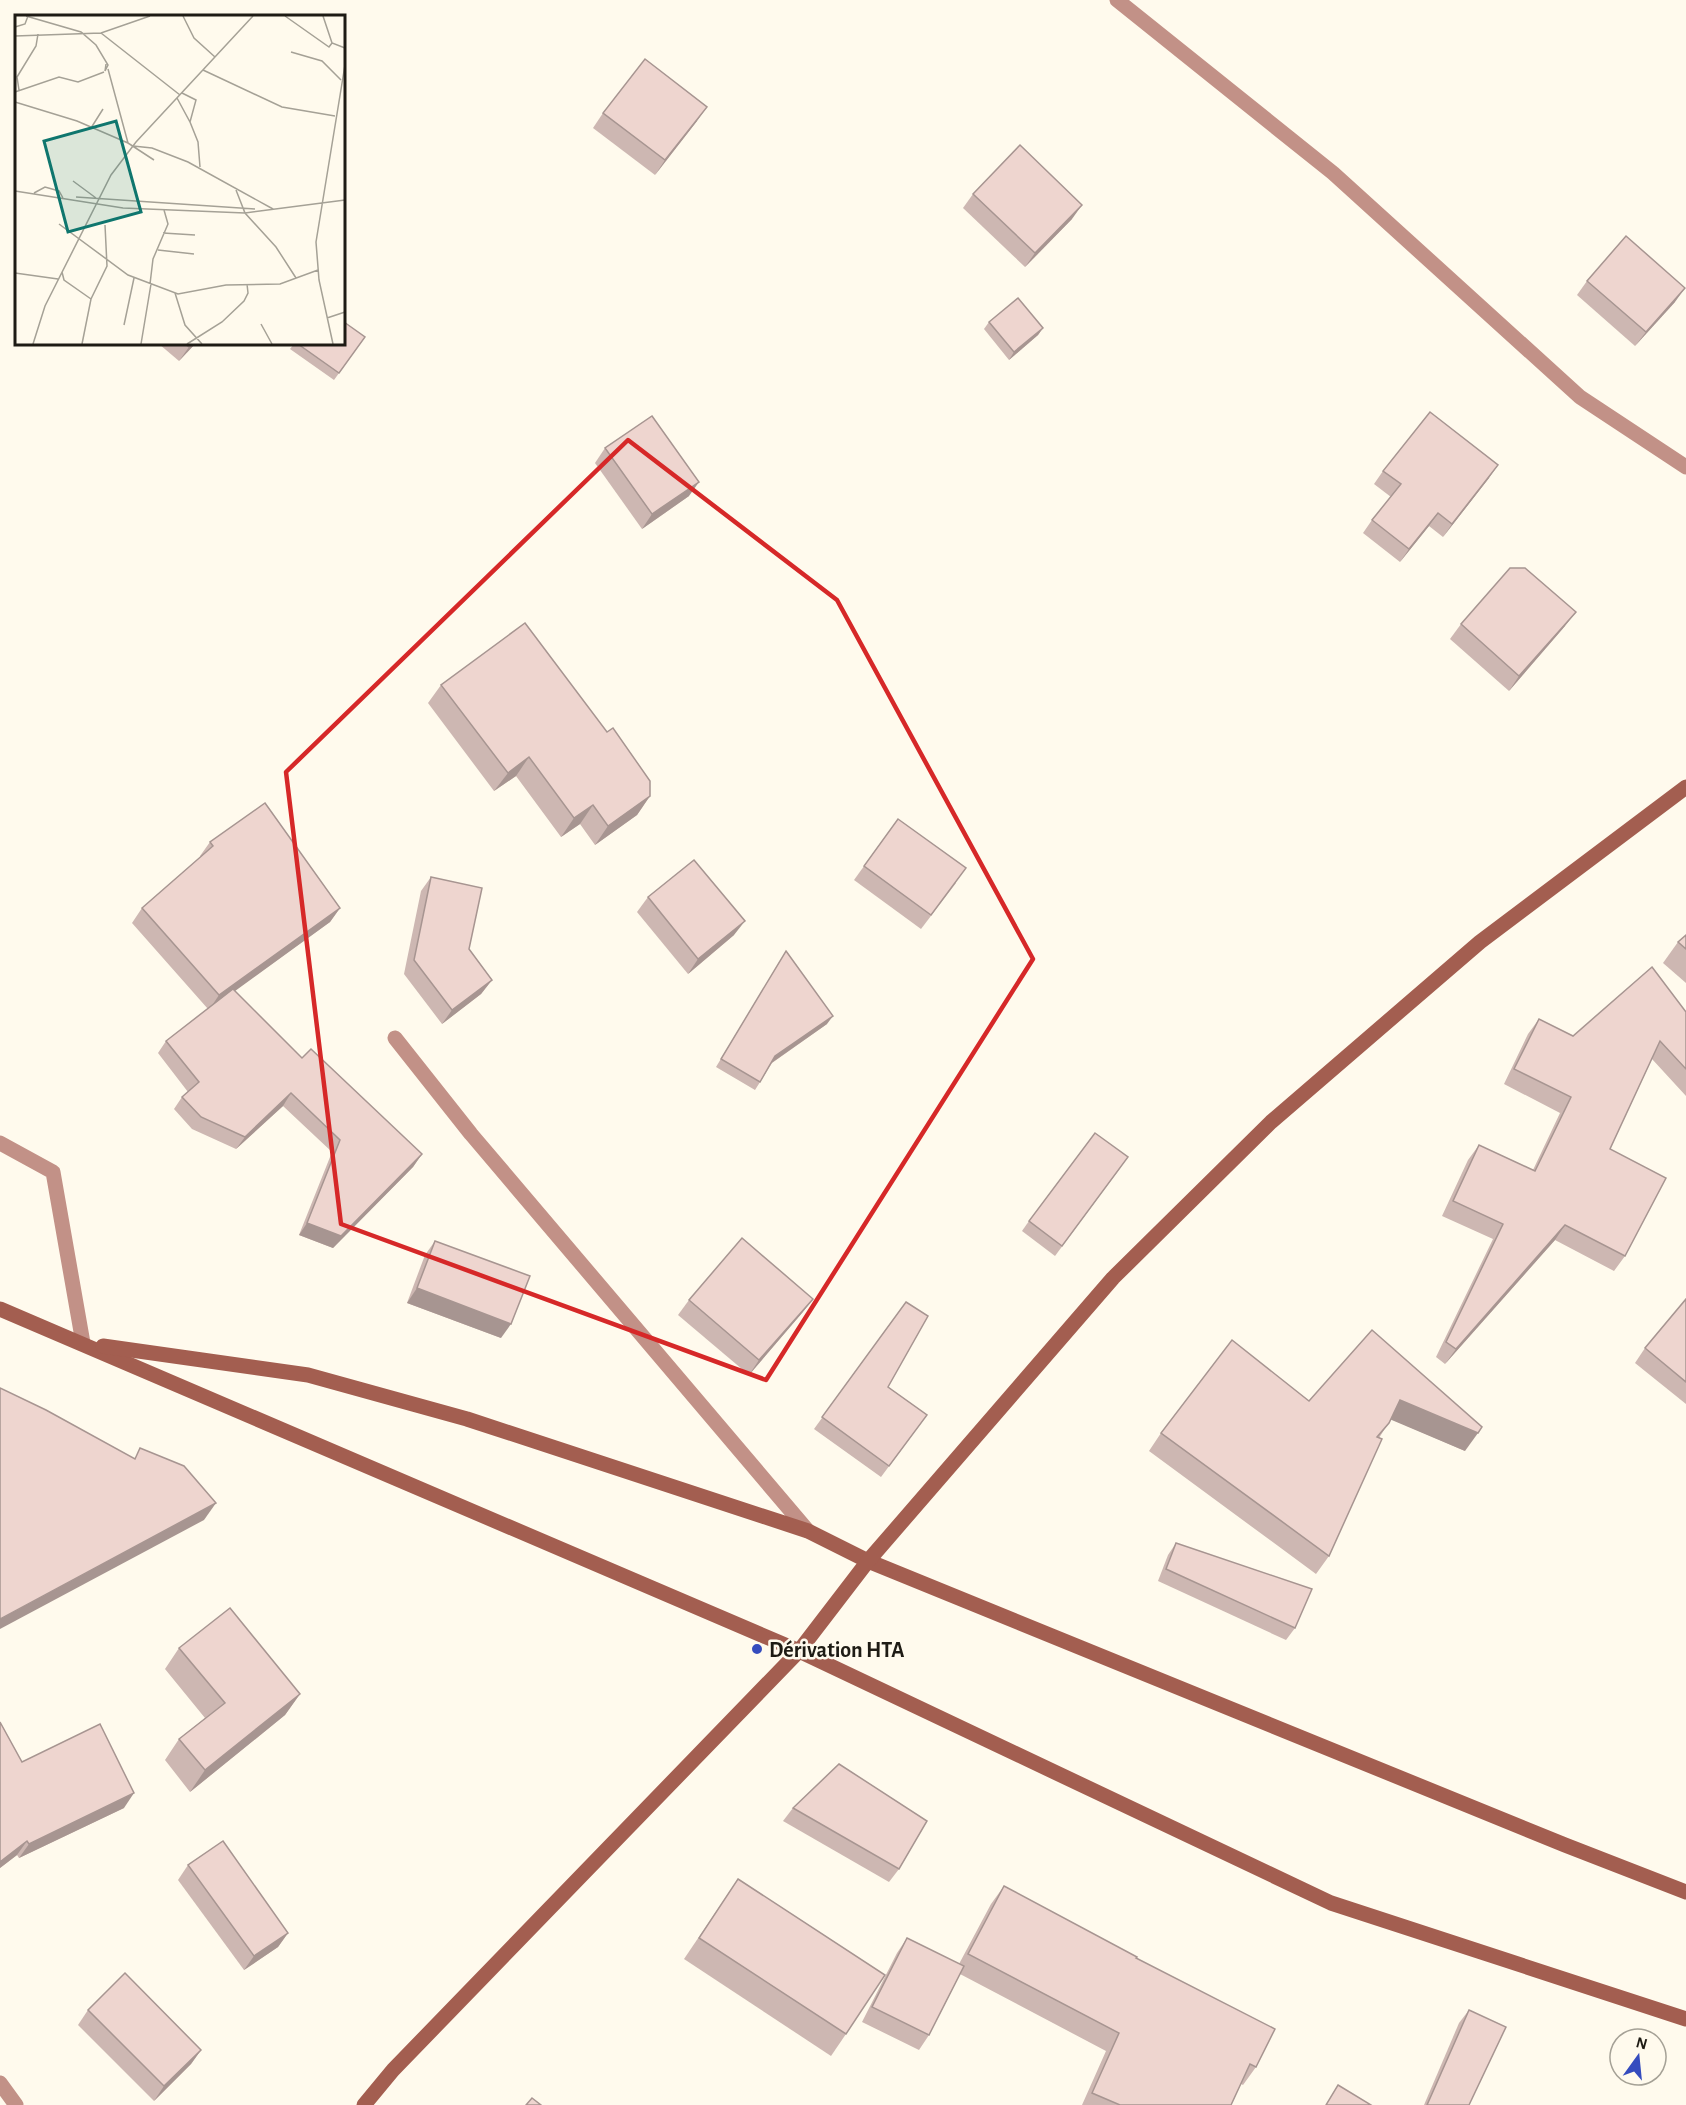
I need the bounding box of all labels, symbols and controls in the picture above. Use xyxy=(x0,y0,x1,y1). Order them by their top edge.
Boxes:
inset map xyxy=(15,15,345,345)
place label: Dérivation HTA xyxy=(769,1639,904,1661)
marker: Dérivation HTA xyxy=(750,1642,764,1656)
north arrow xyxy=(1608,2027,1668,2087)
text: N xyxy=(1634,2034,1649,2053)

